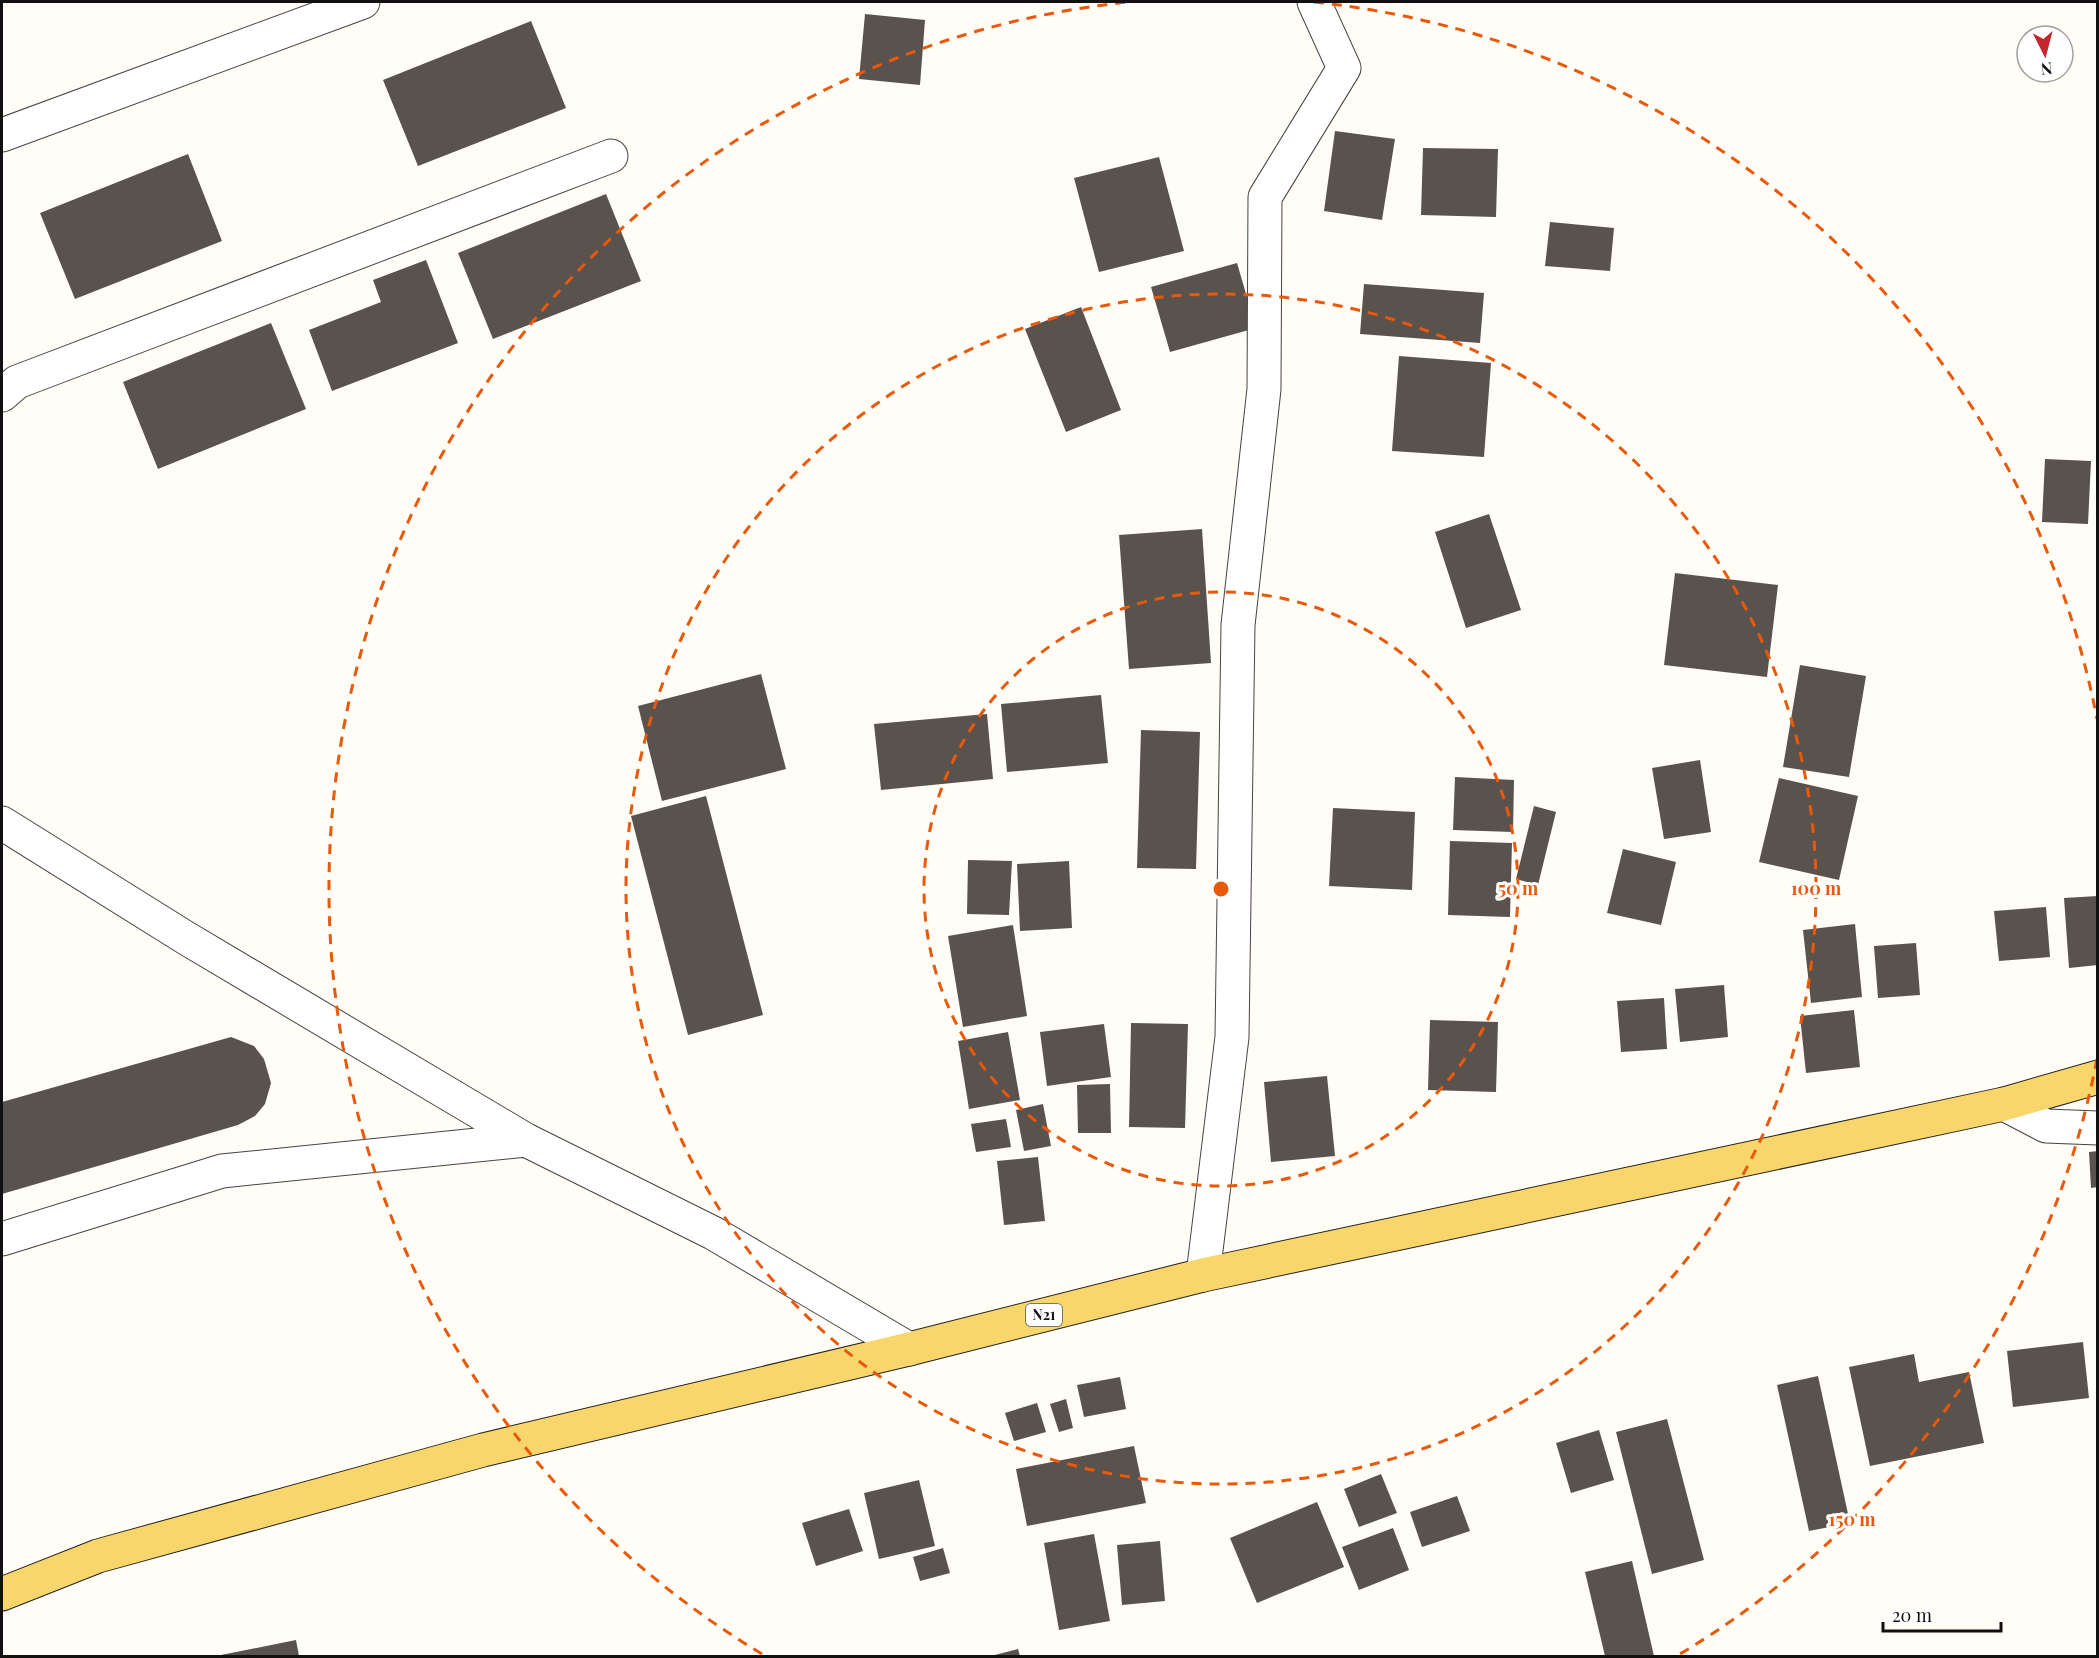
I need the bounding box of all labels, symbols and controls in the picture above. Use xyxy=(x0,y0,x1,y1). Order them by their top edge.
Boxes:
north arrow xyxy=(2015,24,2075,84)
text: N xyxy=(2039,58,2053,81)
text: 50 m xyxy=(1498,876,1539,900)
text: 100 m xyxy=(1791,876,1842,900)
centre of rings xyxy=(1211,879,1231,899)
road number: N21 xyxy=(1026,1304,1062,1326)
text: 150 m xyxy=(1828,1507,1876,1531)
scale bar xyxy=(1883,1595,2002,1633)
text: 20 m xyxy=(1892,1603,1932,1627)

